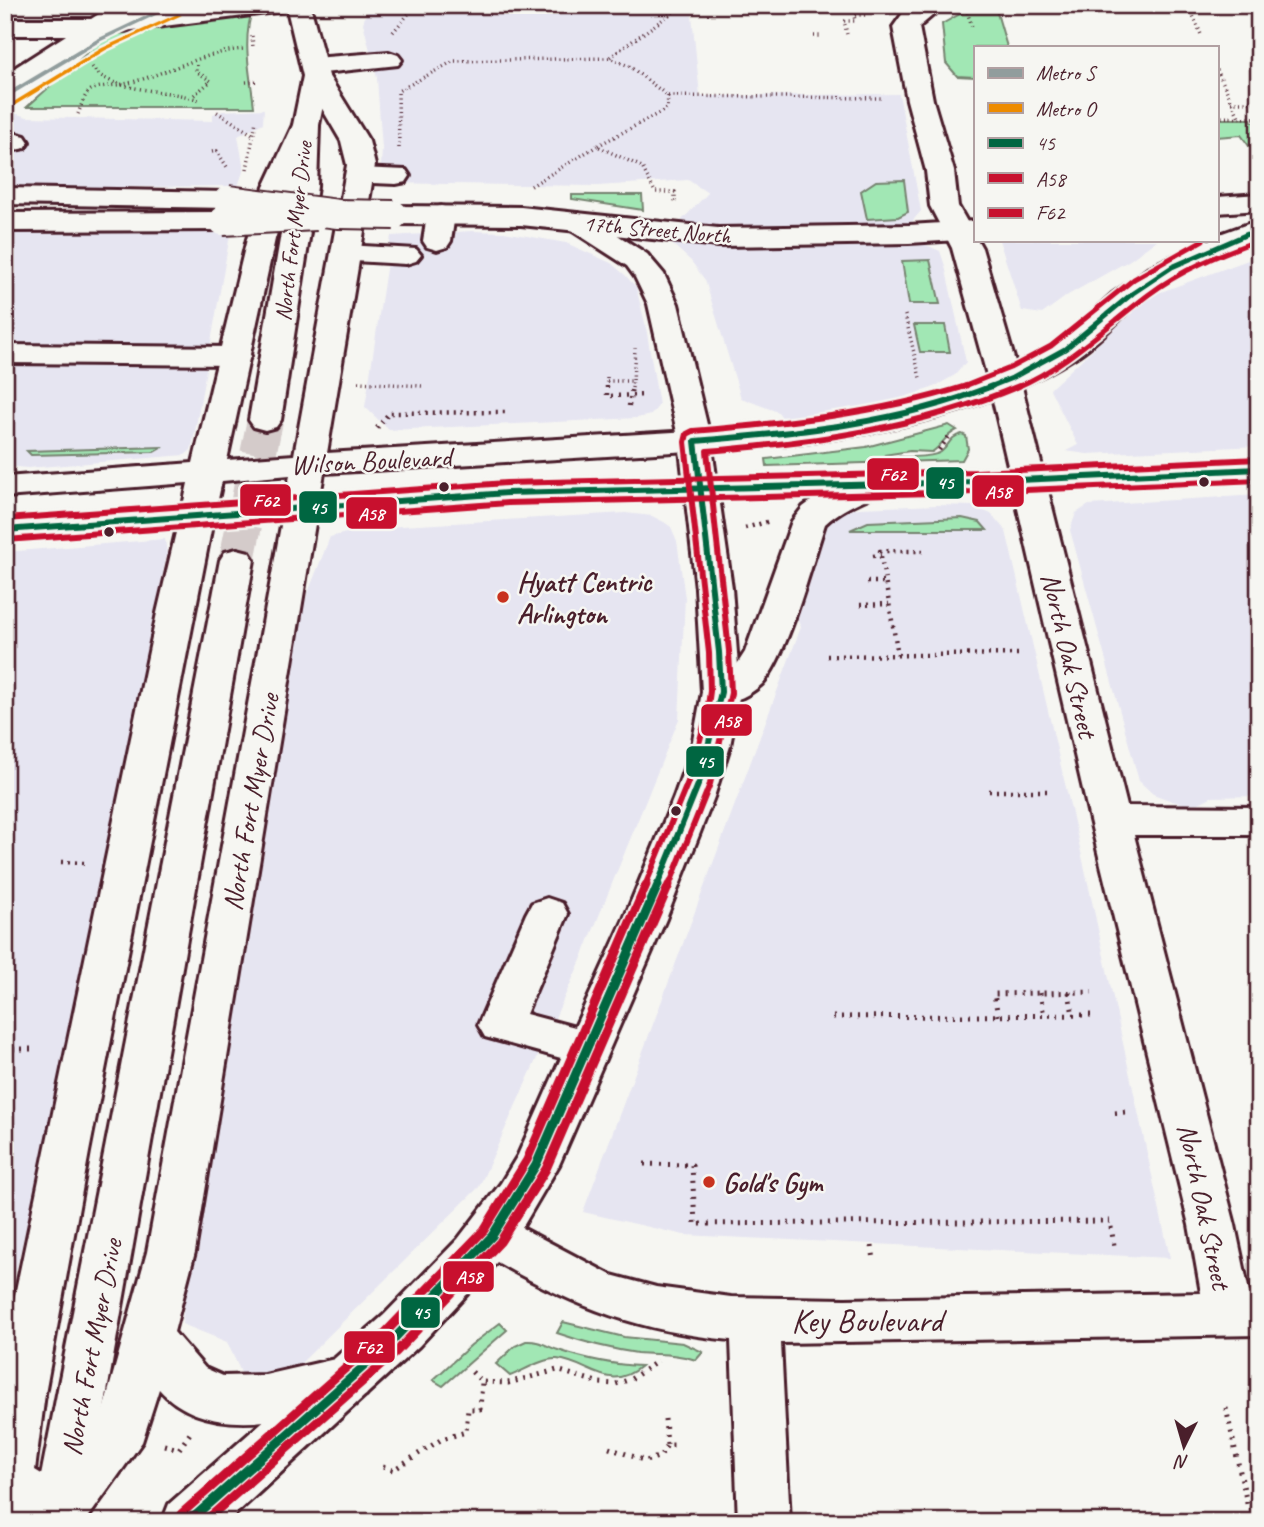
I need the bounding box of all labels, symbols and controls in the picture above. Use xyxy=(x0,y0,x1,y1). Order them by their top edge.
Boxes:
legend xyxy=(974,46,1218,242)
text: Metro S xyxy=(1036,60,1098,86)
text: Metro O xyxy=(1036,96,1098,122)
text: 45 xyxy=(1036,130,1056,156)
street label: North Fort Myer Drive xyxy=(268,138,319,322)
text: A58 xyxy=(1036,166,1068,192)
text: F62 xyxy=(1036,200,1066,226)
street label: 17th Street North xyxy=(582,209,733,251)
street label: Wilson Boulevard xyxy=(290,439,456,482)
line badge: F62 xyxy=(866,457,920,491)
text: F62 xyxy=(880,463,909,487)
line badge: 45 xyxy=(925,466,965,500)
text: 45 xyxy=(937,471,955,495)
line badge: A58 xyxy=(971,474,1025,508)
unlabelled marker xyxy=(1197,475,1211,489)
unlabelled marker xyxy=(437,480,451,494)
text: A58 xyxy=(985,480,1014,504)
line badge: F62 xyxy=(239,483,292,517)
text: F62 xyxy=(253,489,282,513)
line badge: 45 xyxy=(298,490,338,524)
text: 45 xyxy=(310,496,328,520)
line badge: A58 xyxy=(345,496,398,530)
text: A58 xyxy=(358,502,387,526)
unlabelled marker xyxy=(102,525,116,539)
place label: Hyatt Centric Arlington xyxy=(517,564,653,631)
street label: North Oak Street xyxy=(1034,569,1106,744)
marker: Hyatt Centric Arlington xyxy=(495,589,511,605)
street label: North Fort Myer Drive xyxy=(214,689,287,913)
line badge: A58 xyxy=(700,703,753,737)
text: A58 xyxy=(714,709,743,733)
line badge: 45 xyxy=(685,745,725,778)
text: 45 xyxy=(697,750,715,774)
unlabelled marker xyxy=(669,804,683,818)
street label: North Oak Street xyxy=(1170,1120,1240,1295)
place label: Gold's Gym xyxy=(723,1165,824,1201)
marker: Gold's Gym xyxy=(701,1174,717,1190)
street label: North Fort Myer Drive xyxy=(53,1234,130,1458)
line badge: A58 xyxy=(442,1260,495,1293)
text: A58 xyxy=(456,1265,485,1289)
line badge: 45 xyxy=(400,1296,441,1329)
street label: Key Boulevard xyxy=(791,1300,948,1342)
text: 45 xyxy=(413,1301,431,1325)
line badge: F62 xyxy=(343,1330,396,1364)
text: F62 xyxy=(356,1336,385,1360)
north arrow xyxy=(1148,1412,1218,1482)
text: N xyxy=(1172,1449,1190,1474)

